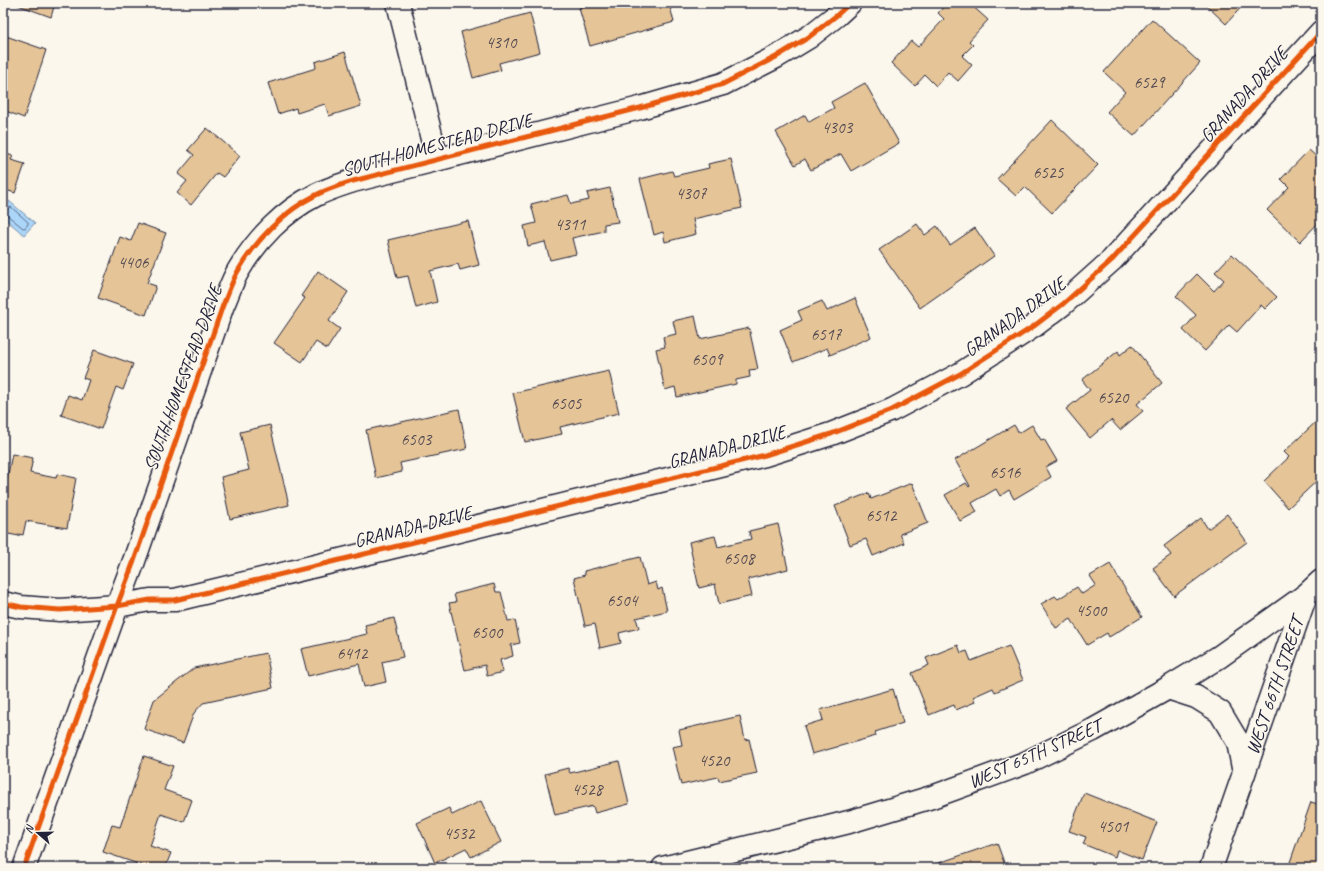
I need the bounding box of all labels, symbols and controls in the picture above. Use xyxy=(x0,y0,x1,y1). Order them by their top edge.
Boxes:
house number: 4310 xyxy=(486,32,518,53)
street label: GRANADA DRIVE xyxy=(1195,40,1295,148)
house number: 6529 xyxy=(1134,72,1166,93)
street label: SOUTH HOMESTEAD DRIVE xyxy=(339,107,537,182)
house number: 4303 xyxy=(822,117,854,138)
house number: 6525 xyxy=(1033,162,1065,183)
house number: 4307 xyxy=(676,183,708,204)
house number: 4311 xyxy=(555,214,587,235)
house number: 4406 xyxy=(118,252,150,273)
street label: GRANADA DRIVE xyxy=(959,270,1073,362)
street label: SOUTH HOMESTEAD DRIVE xyxy=(138,279,229,474)
house number: 6517 xyxy=(811,324,843,345)
house number: 6509 xyxy=(692,349,724,370)
house number: 6520 xyxy=(1098,387,1130,408)
house number: 6505 xyxy=(551,393,583,414)
street label: GRANADA DRIVE xyxy=(666,419,791,474)
house number: 6503 xyxy=(401,429,433,450)
house number: 6516 xyxy=(990,462,1022,483)
street label: GRANADA DRIVE xyxy=(352,500,477,553)
house number: 6512 xyxy=(866,505,898,526)
house number: 6508 xyxy=(724,548,757,569)
house number: 6504 xyxy=(607,590,640,611)
house number: 4500 xyxy=(1076,600,1108,621)
street label: WEST 66TH STREET xyxy=(1240,609,1311,758)
house number: 6500 xyxy=(472,622,504,643)
house number: 6412 xyxy=(337,643,369,664)
street label: WEST 65TH STREET xyxy=(965,712,1110,794)
house number: 4520 xyxy=(699,750,731,771)
house number: 4528 xyxy=(572,779,605,800)
north arrow xyxy=(18,813,58,853)
house number: 4501 xyxy=(1098,816,1130,837)
text: N xyxy=(21,822,37,835)
house number: 4532 xyxy=(444,823,476,844)

